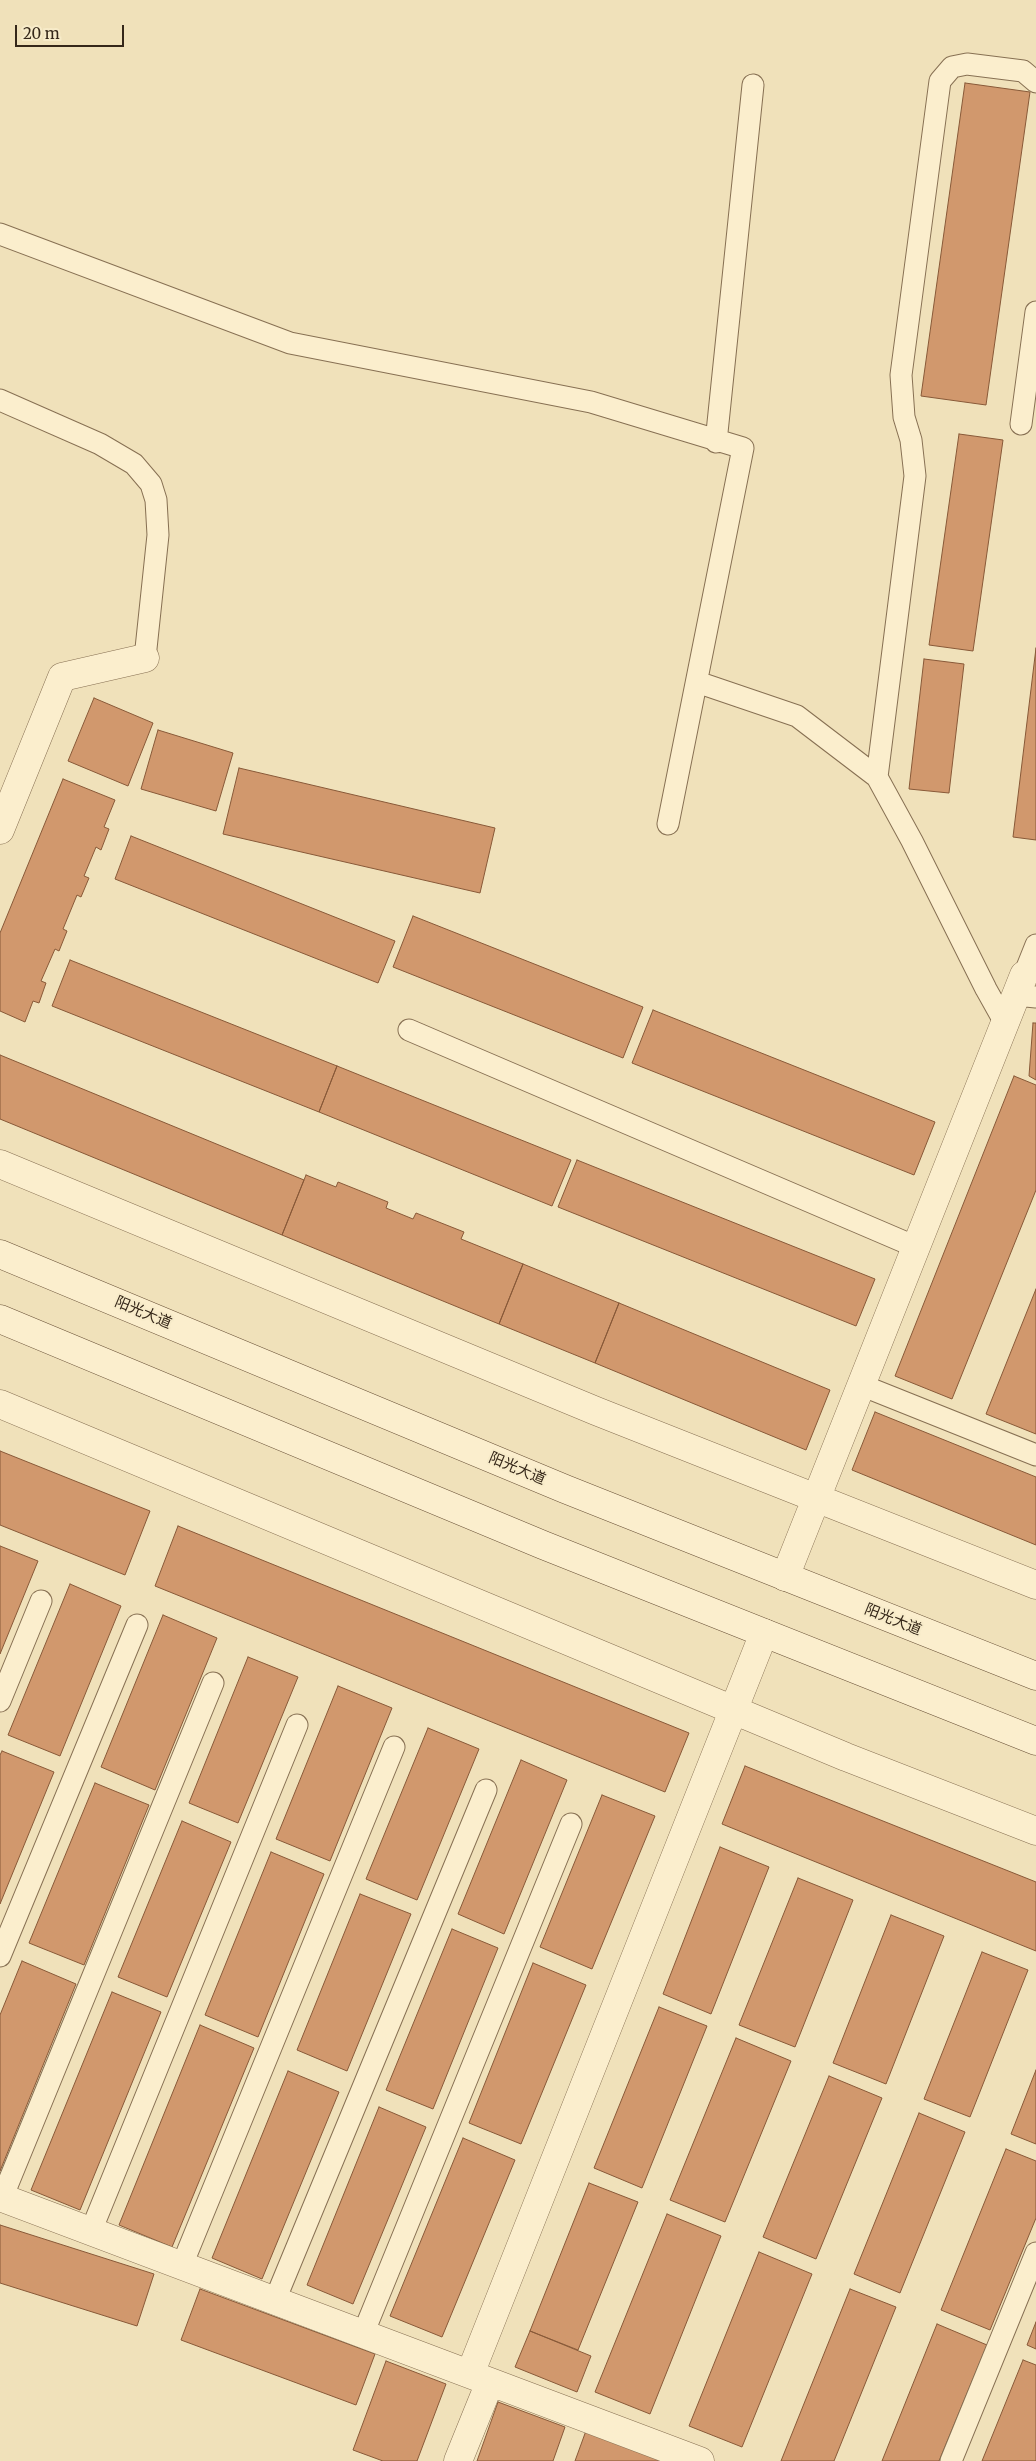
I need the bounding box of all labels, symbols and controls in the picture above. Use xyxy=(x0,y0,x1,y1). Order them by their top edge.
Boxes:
scale bar xyxy=(18,15,126,47)
text: 20 m xyxy=(23,24,60,43)
street label: 阳光大道 xyxy=(112,1293,174,1333)
street label: 阳光大道 xyxy=(486,1449,548,1489)
street label: 阳光大道 xyxy=(862,1600,924,1640)

